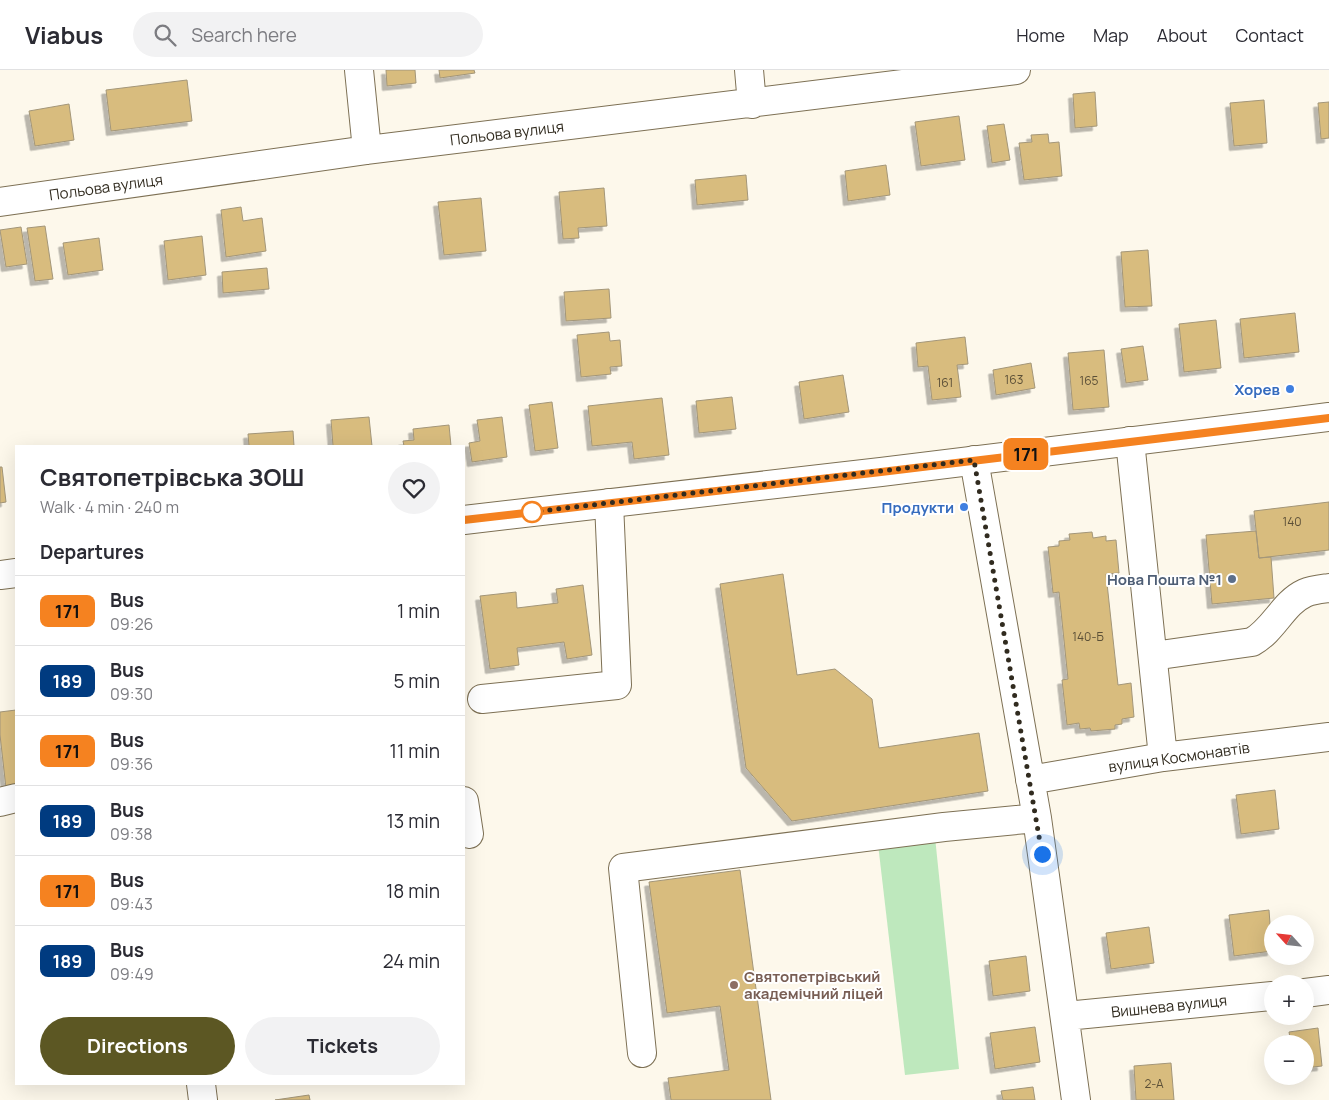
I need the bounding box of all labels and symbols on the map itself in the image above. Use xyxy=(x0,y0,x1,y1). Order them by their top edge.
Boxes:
street label: Польова вулиця xyxy=(449,116,565,150)
street label: Польова вулиця xyxy=(48,169,164,205)
house number: 163 xyxy=(1005,371,1023,388)
house number: 165 xyxy=(1079,372,1099,389)
house number: 161 xyxy=(937,374,953,391)
place label: Хорев xyxy=(1235,379,1280,400)
marker: Хорев xyxy=(1284,383,1296,395)
line badge: 171 xyxy=(997,438,1055,470)
place label: Продукти xyxy=(882,497,954,518)
unlabelled marker xyxy=(521,501,543,523)
marker: Продукти xyxy=(958,501,970,513)
house number: 140 xyxy=(1282,513,1302,530)
place label: Нова Пошта №1 xyxy=(1107,569,1222,590)
marker: Нова Пошта №1 xyxy=(1226,573,1238,585)
house number: 140-Б xyxy=(1072,628,1104,645)
street label: вулиця Космонавтів xyxy=(1107,737,1251,777)
your location xyxy=(1030,842,1055,867)
north arrow xyxy=(1264,915,1314,965)
place label: Святопетрівський академічний ліцей xyxy=(744,966,883,1004)
marker: Святопетрівський академічний ліцей xyxy=(728,979,740,991)
street label: Вишнева вулиця xyxy=(1110,989,1228,1023)
house number: 2-А xyxy=(1144,1075,1164,1092)

